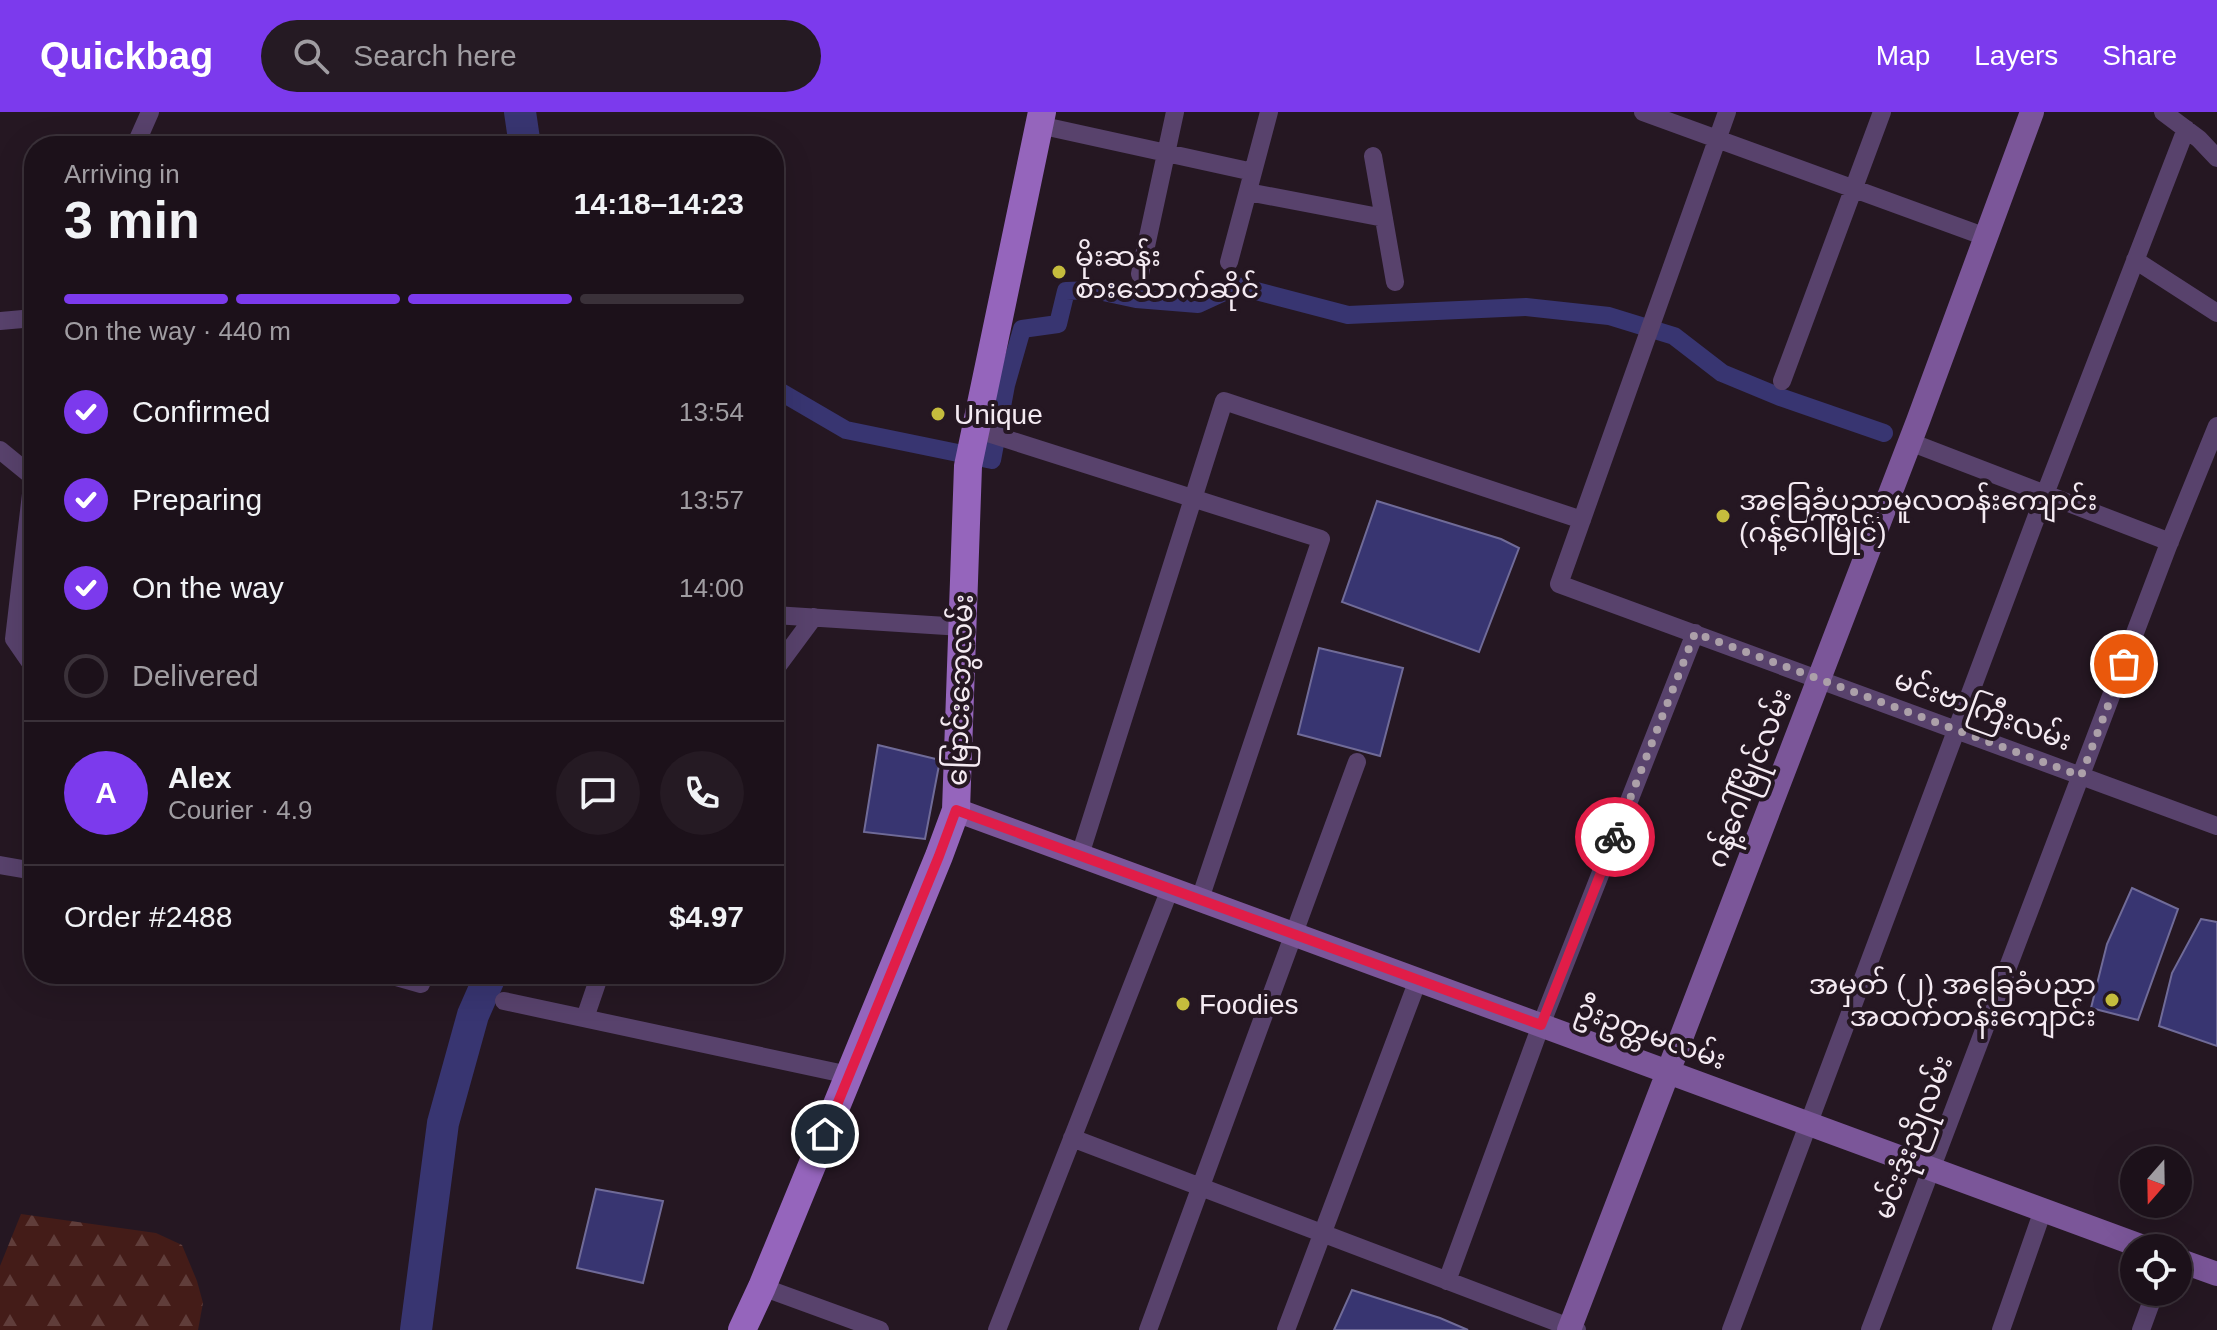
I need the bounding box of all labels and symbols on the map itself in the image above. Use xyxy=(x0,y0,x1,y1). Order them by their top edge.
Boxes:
place label: မိုးဆန်း စားသောက်ဆိုင် xyxy=(1075,238,1259,311)
marker: မိုးဆန်း စားသောက်ဆိုင် xyxy=(1050,263,1068,281)
place label: Unique xyxy=(954,399,1043,430)
marker: Unique xyxy=(929,405,947,423)
place label: အခြေခံပညာမူလတန်းကျောင်း (ဂန့်ဂေါ်မြိုင်) xyxy=(1739,482,2097,555)
marker: အခြေခံပညာမူလတန်းကျောင်း (ဂန့်ဂေါ်မြိုင်) xyxy=(1714,507,1732,525)
street label: မြောင်းဘွေလမ်း xyxy=(938,593,986,787)
pin xyxy=(2090,630,2158,698)
street label: မင်းဗာကြီးလမ်း xyxy=(1888,661,2077,763)
street label: ဂန့်ဂေါ်မြိုင်လမ်း xyxy=(1698,683,1804,874)
courier xyxy=(1575,797,1655,877)
place label: အမှတ် (၂) အခြေခံပညာ အထက်တန်းကျောင်း xyxy=(1808,966,2096,1039)
place label: Foodies xyxy=(1199,989,1299,1020)
street label: ဦးဥတ္တမလမ်း xyxy=(1569,990,1731,1082)
marker: အမှတ် (၂) အခြေခံပညာ အထက်တန်းကျောင်း xyxy=(2103,991,2121,1009)
marker: Foodies xyxy=(1174,995,1192,1013)
street label: မင်းဒုံးညိုလမ်း xyxy=(1865,1050,1965,1226)
pin xyxy=(791,1100,859,1168)
north arrow xyxy=(2120,1146,2192,1218)

